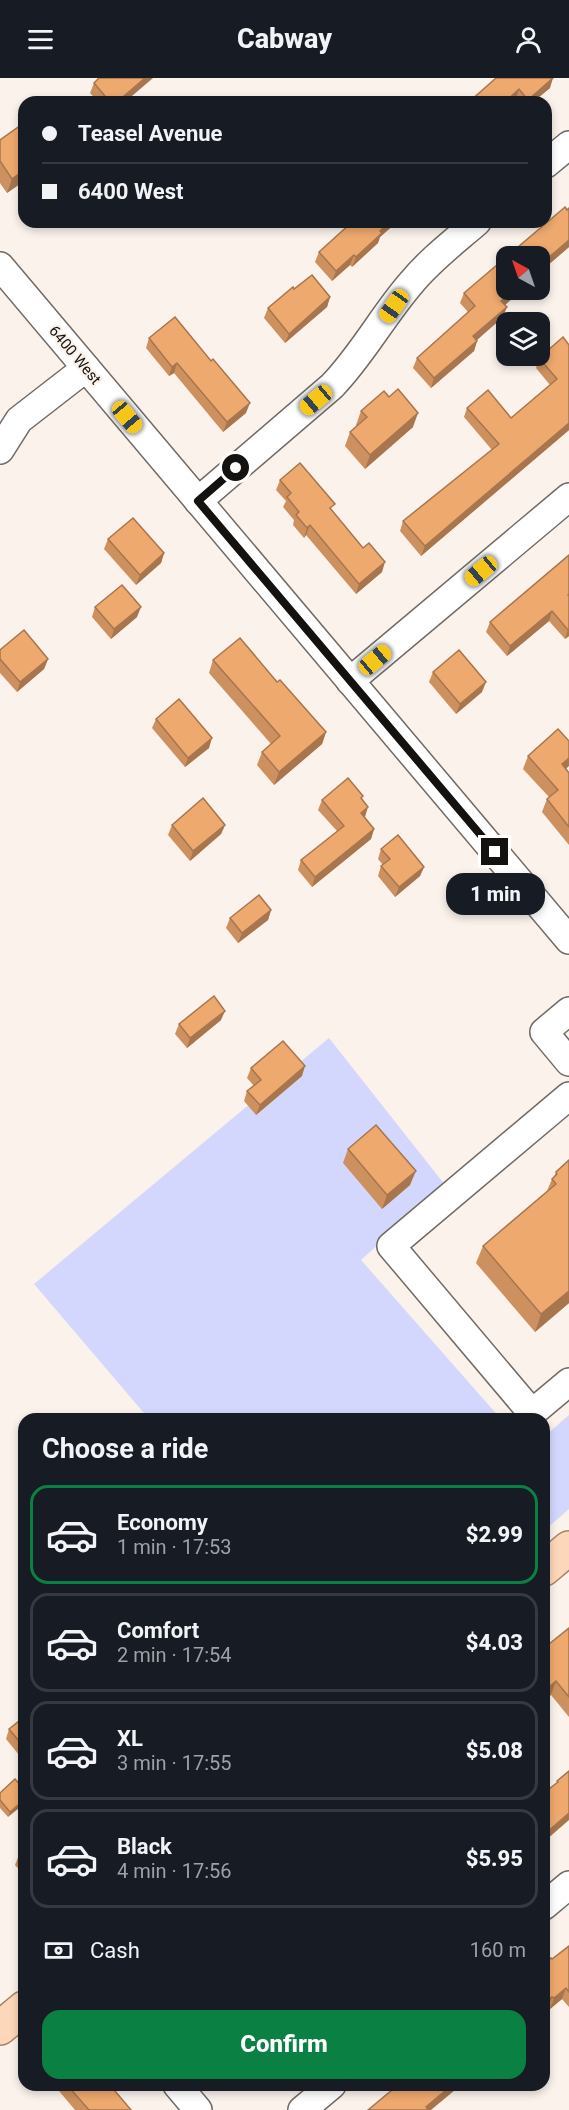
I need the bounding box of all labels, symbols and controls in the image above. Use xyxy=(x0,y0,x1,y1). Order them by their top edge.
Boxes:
icon: menu xyxy=(24,23,57,56)
text: Cabway xyxy=(237,23,332,55)
icon: person xyxy=(512,23,545,56)
text: Teasel Avenue xyxy=(78,121,222,146)
text: 6400 West xyxy=(78,179,184,204)
north arrow xyxy=(496,246,550,300)
map controls xyxy=(496,246,550,366)
car xyxy=(376,286,412,326)
button: layers xyxy=(496,312,550,366)
street label: 6400 West xyxy=(45,322,105,388)
car xyxy=(296,382,336,418)
car xyxy=(109,397,145,437)
route start xyxy=(222,454,249,481)
car xyxy=(461,553,501,589)
car xyxy=(355,642,395,678)
route end xyxy=(481,838,508,865)
callout: 1 min xyxy=(446,873,544,915)
text: 1 min xyxy=(470,882,521,906)
text: Choose a ride xyxy=(42,1433,208,1465)
icon: car xyxy=(45,1508,99,1562)
text: Economy xyxy=(117,1510,208,1535)
text: $2.99 xyxy=(466,1522,523,1547)
text: 1 min · 17:53 xyxy=(117,1535,232,1559)
icon: car xyxy=(45,1616,99,1670)
text: Comfort xyxy=(117,1618,199,1643)
text: $4.03 xyxy=(466,1630,523,1655)
text: 2 min · 17:54 xyxy=(117,1643,232,1667)
icon: car xyxy=(45,1724,99,1778)
text: XL xyxy=(117,1726,143,1751)
text: $5.08 xyxy=(466,1738,523,1763)
text: 3 min · 17:55 xyxy=(117,1751,232,1775)
icon: car xyxy=(45,1832,99,1886)
text: Black xyxy=(117,1834,172,1859)
text: $5.95 xyxy=(466,1846,523,1871)
text: 4 min · 17:56 xyxy=(117,1859,232,1883)
icon: cash xyxy=(42,1934,75,1967)
text: Cash xyxy=(90,1938,140,1963)
text: 160 m xyxy=(470,1938,526,1962)
button: Confirm xyxy=(42,2010,526,2079)

